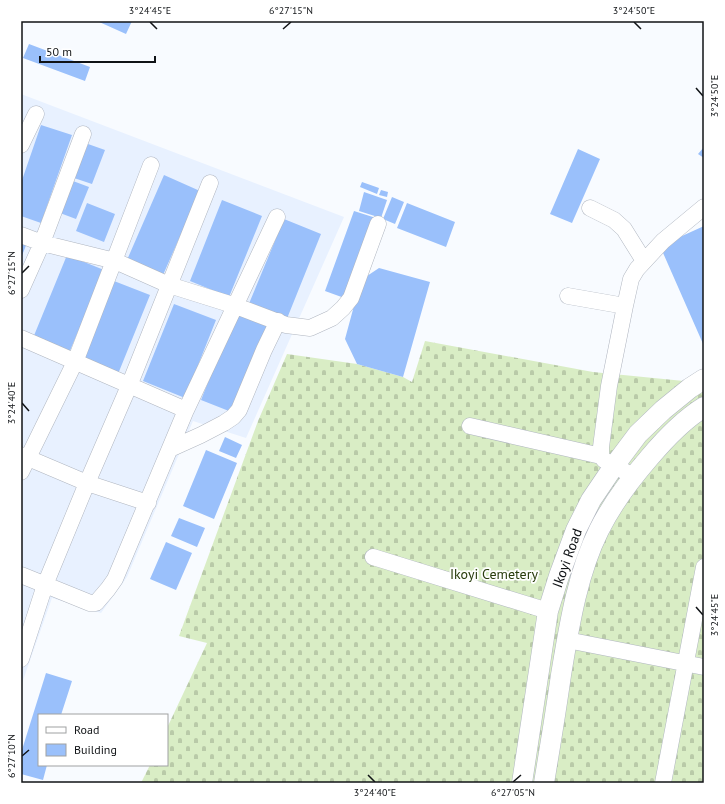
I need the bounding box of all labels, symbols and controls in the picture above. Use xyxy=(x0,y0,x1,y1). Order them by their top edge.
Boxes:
text: 3°24'45"E xyxy=(129,4,171,17)
text: 6°27'15"N xyxy=(269,4,313,17)
text: 3°24'50"E xyxy=(613,4,655,17)
scale bar xyxy=(40,38,155,64)
text: 50 m xyxy=(46,44,72,59)
text: 3°24'50"E xyxy=(708,75,721,117)
text: 6°27'15"N xyxy=(5,251,18,295)
text: 3°24'40"E xyxy=(5,382,18,424)
street label: Ikoyi Road xyxy=(548,526,586,590)
park label: Ikoyi Cemetery xyxy=(450,565,538,583)
text: 3°24'45"E xyxy=(708,594,721,636)
legend xyxy=(38,714,168,766)
text: Road xyxy=(74,722,99,737)
text: 6°27'10"N xyxy=(5,734,18,778)
text: Building xyxy=(74,742,117,757)
text: 3°24'40"E xyxy=(354,786,396,799)
text: 6°27'05"N xyxy=(491,786,535,799)

